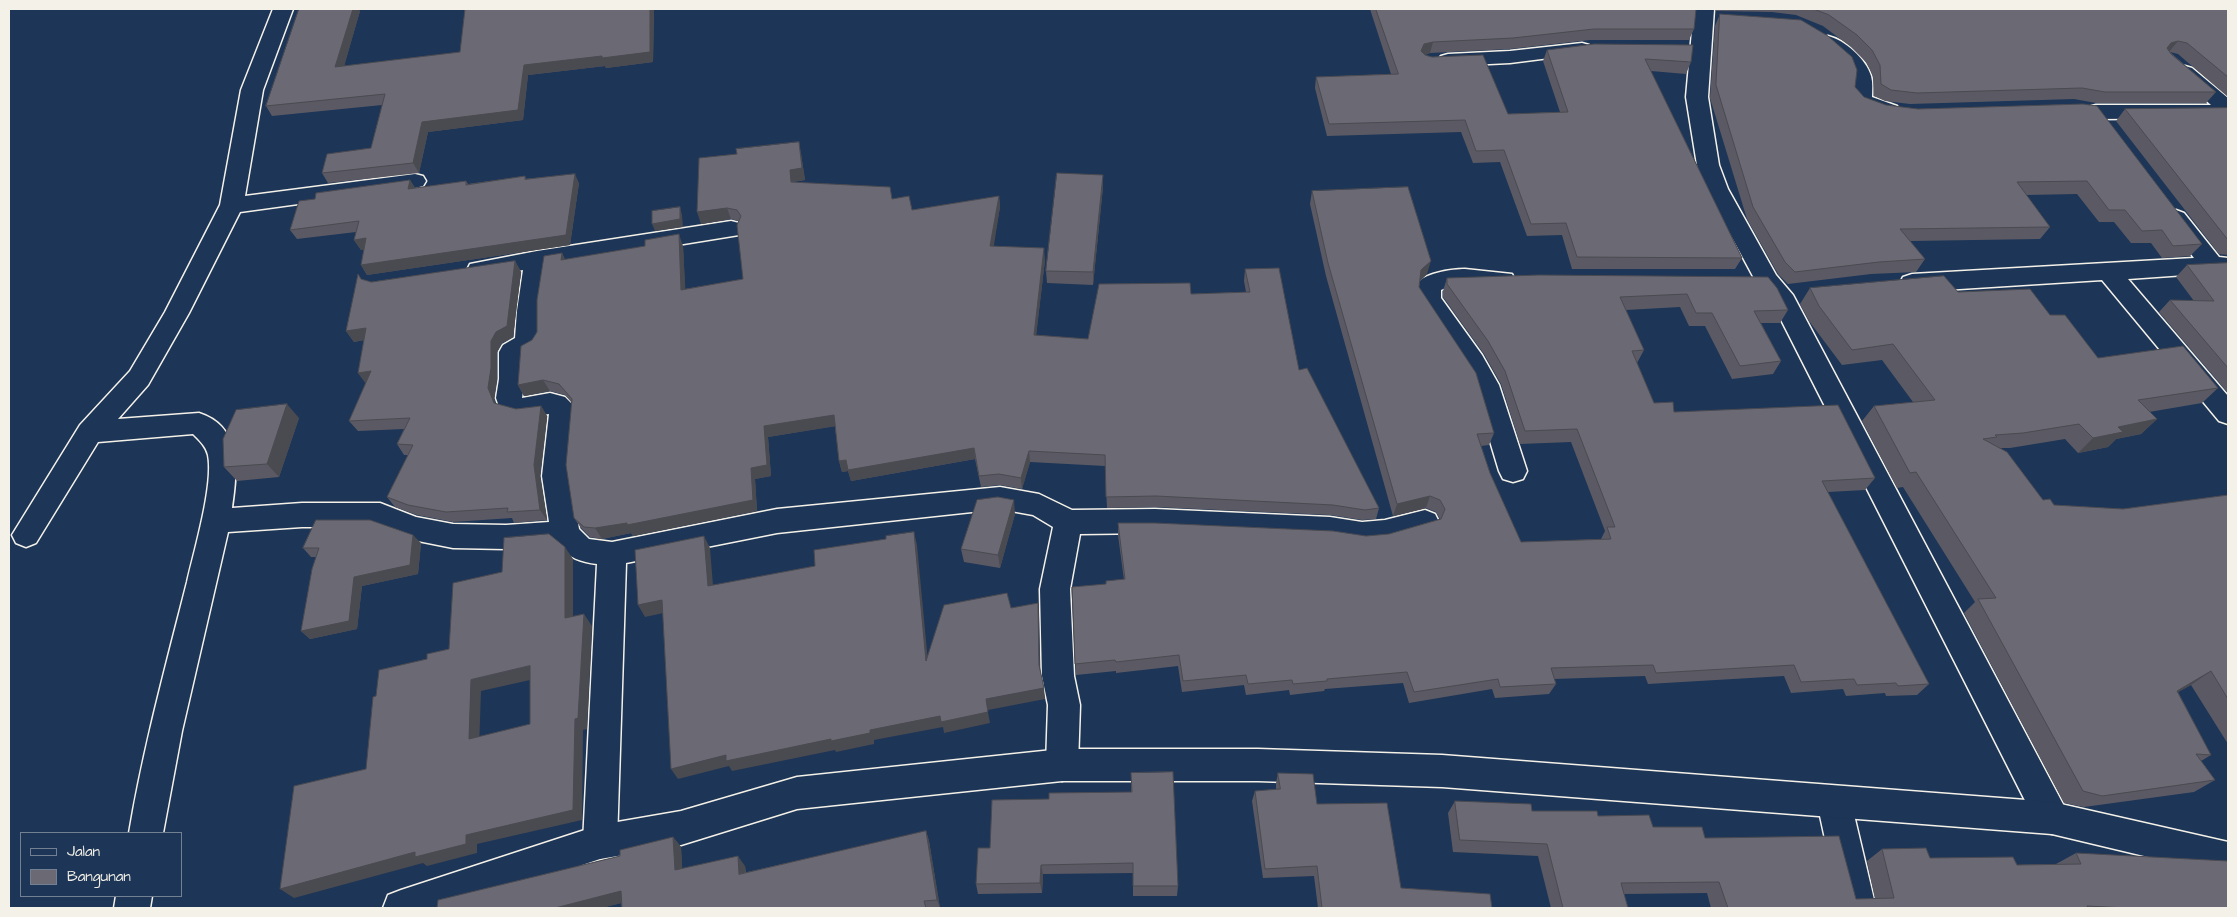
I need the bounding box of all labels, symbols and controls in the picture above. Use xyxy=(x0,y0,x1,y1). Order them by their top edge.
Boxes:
legend xyxy=(20,832,182,897)
text: Jalan xyxy=(67,841,100,862)
text: Bangunan xyxy=(67,866,131,887)

